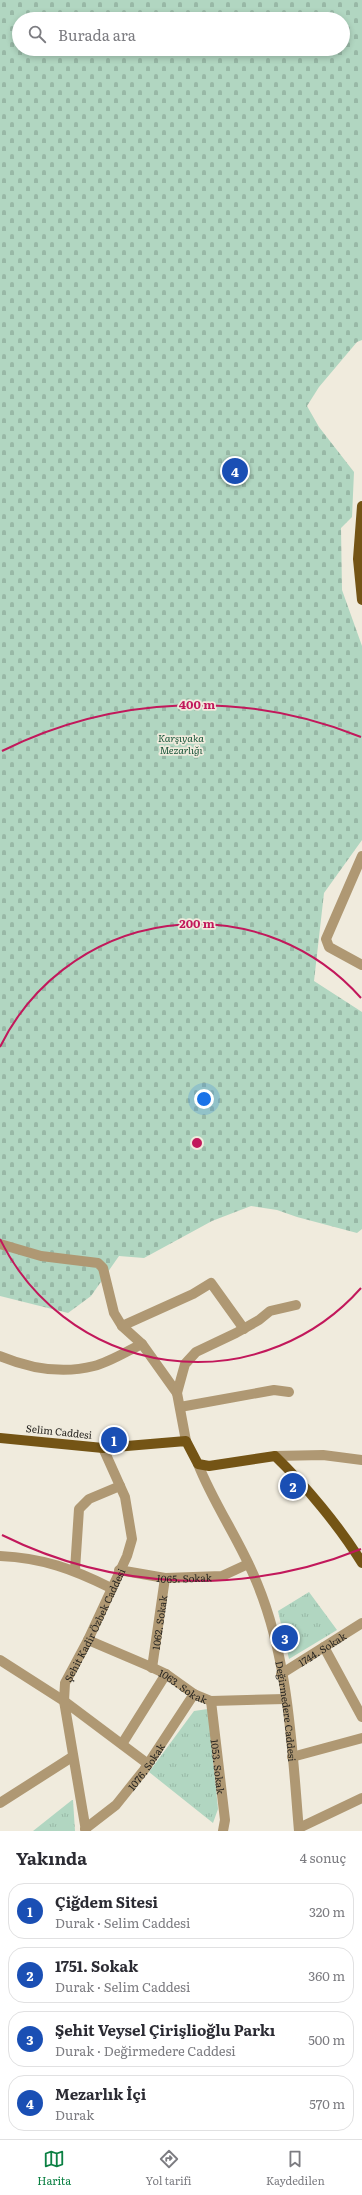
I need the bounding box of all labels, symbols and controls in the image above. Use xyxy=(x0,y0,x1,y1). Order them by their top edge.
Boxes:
search box xyxy=(12,12,350,56)
icon: search xyxy=(26,23,48,45)
text: Burada ara xyxy=(58,23,136,46)
pin: 4 xyxy=(222,456,248,486)
text: 400 m xyxy=(179,695,215,713)
park label: Karşıyaka Mezarlığı xyxy=(158,730,204,757)
text: 200 m xyxy=(179,914,215,932)
your location xyxy=(194,1089,214,1109)
centre of rings xyxy=(190,1136,204,1150)
street label: Selim Caddesi xyxy=(25,1420,94,1442)
pin: 1 xyxy=(101,1425,127,1455)
pin: 2 xyxy=(280,1471,306,1501)
street label: Şehit Kadir Özbek Caddesi xyxy=(60,1565,128,1684)
street label: 1065. Sokak xyxy=(156,1569,213,1586)
street label: 1062. Sokak xyxy=(147,1593,170,1651)
pin: 3 xyxy=(272,1623,298,1653)
street label: 1744. Sokak xyxy=(295,1627,349,1669)
street label: Değirmedere Caddesi xyxy=(273,1659,301,1763)
street label: 1063. Sokak xyxy=(157,1664,211,1707)
street label: 1053. Sokak xyxy=(208,1738,229,1796)
street label: 1076. Sokak xyxy=(123,1739,168,1793)
text: Yakında xyxy=(16,1845,87,1870)
text: 4 sonuç xyxy=(300,1848,346,1867)
text: Çiğdem Sitesi xyxy=(55,1890,158,1913)
text: 1 xyxy=(27,1902,33,1921)
text: 320 m xyxy=(309,1902,345,1921)
text: Durak · Selim Caddesi xyxy=(55,1913,190,1932)
text: 1751. Sokak xyxy=(55,1954,138,1977)
text: 2 xyxy=(27,1966,33,1985)
text: 360 m xyxy=(308,1966,345,1985)
text: Durak · Selim Caddesi xyxy=(55,1977,190,1996)
text: Şehit Veysel Çirişlioğlu Parkı xyxy=(55,2018,275,2041)
text: 3 xyxy=(26,2030,34,2049)
text: 500 m xyxy=(308,2030,345,2049)
text: Durak · Değirmedere Caddesi xyxy=(55,2041,236,2060)
text: Mezarlık İçi xyxy=(55,2082,146,2105)
text: 4 xyxy=(26,2094,34,2113)
text: 570 m xyxy=(309,2094,345,2113)
text: Durak xyxy=(55,2105,94,2124)
tab: Harita xyxy=(37,2148,71,2188)
tab: Yol tarifi xyxy=(146,2148,192,2188)
tab: Kaydedilen xyxy=(266,2148,325,2188)

